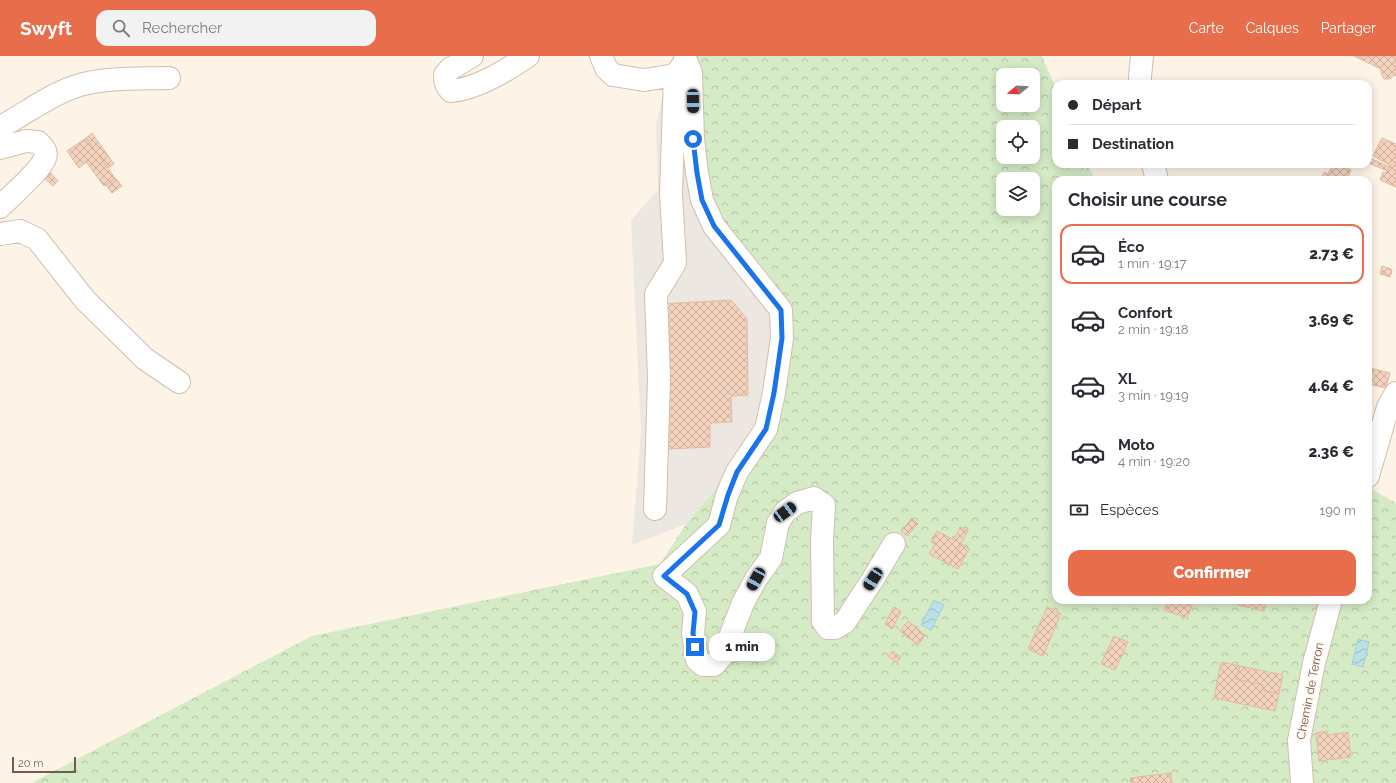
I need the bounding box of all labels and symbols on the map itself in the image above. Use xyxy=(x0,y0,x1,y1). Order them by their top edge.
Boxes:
north arrow xyxy=(996,68,1040,112)
car xyxy=(687,89,699,113)
route start xyxy=(684,130,702,148)
car xyxy=(772,500,798,524)
car xyxy=(745,566,767,592)
car xyxy=(861,566,885,592)
callout: 1 min xyxy=(709,633,775,661)
route end xyxy=(686,638,704,656)
street label: Chemin de Terron xyxy=(1294,641,1326,741)
scale bar xyxy=(12,755,76,774)

